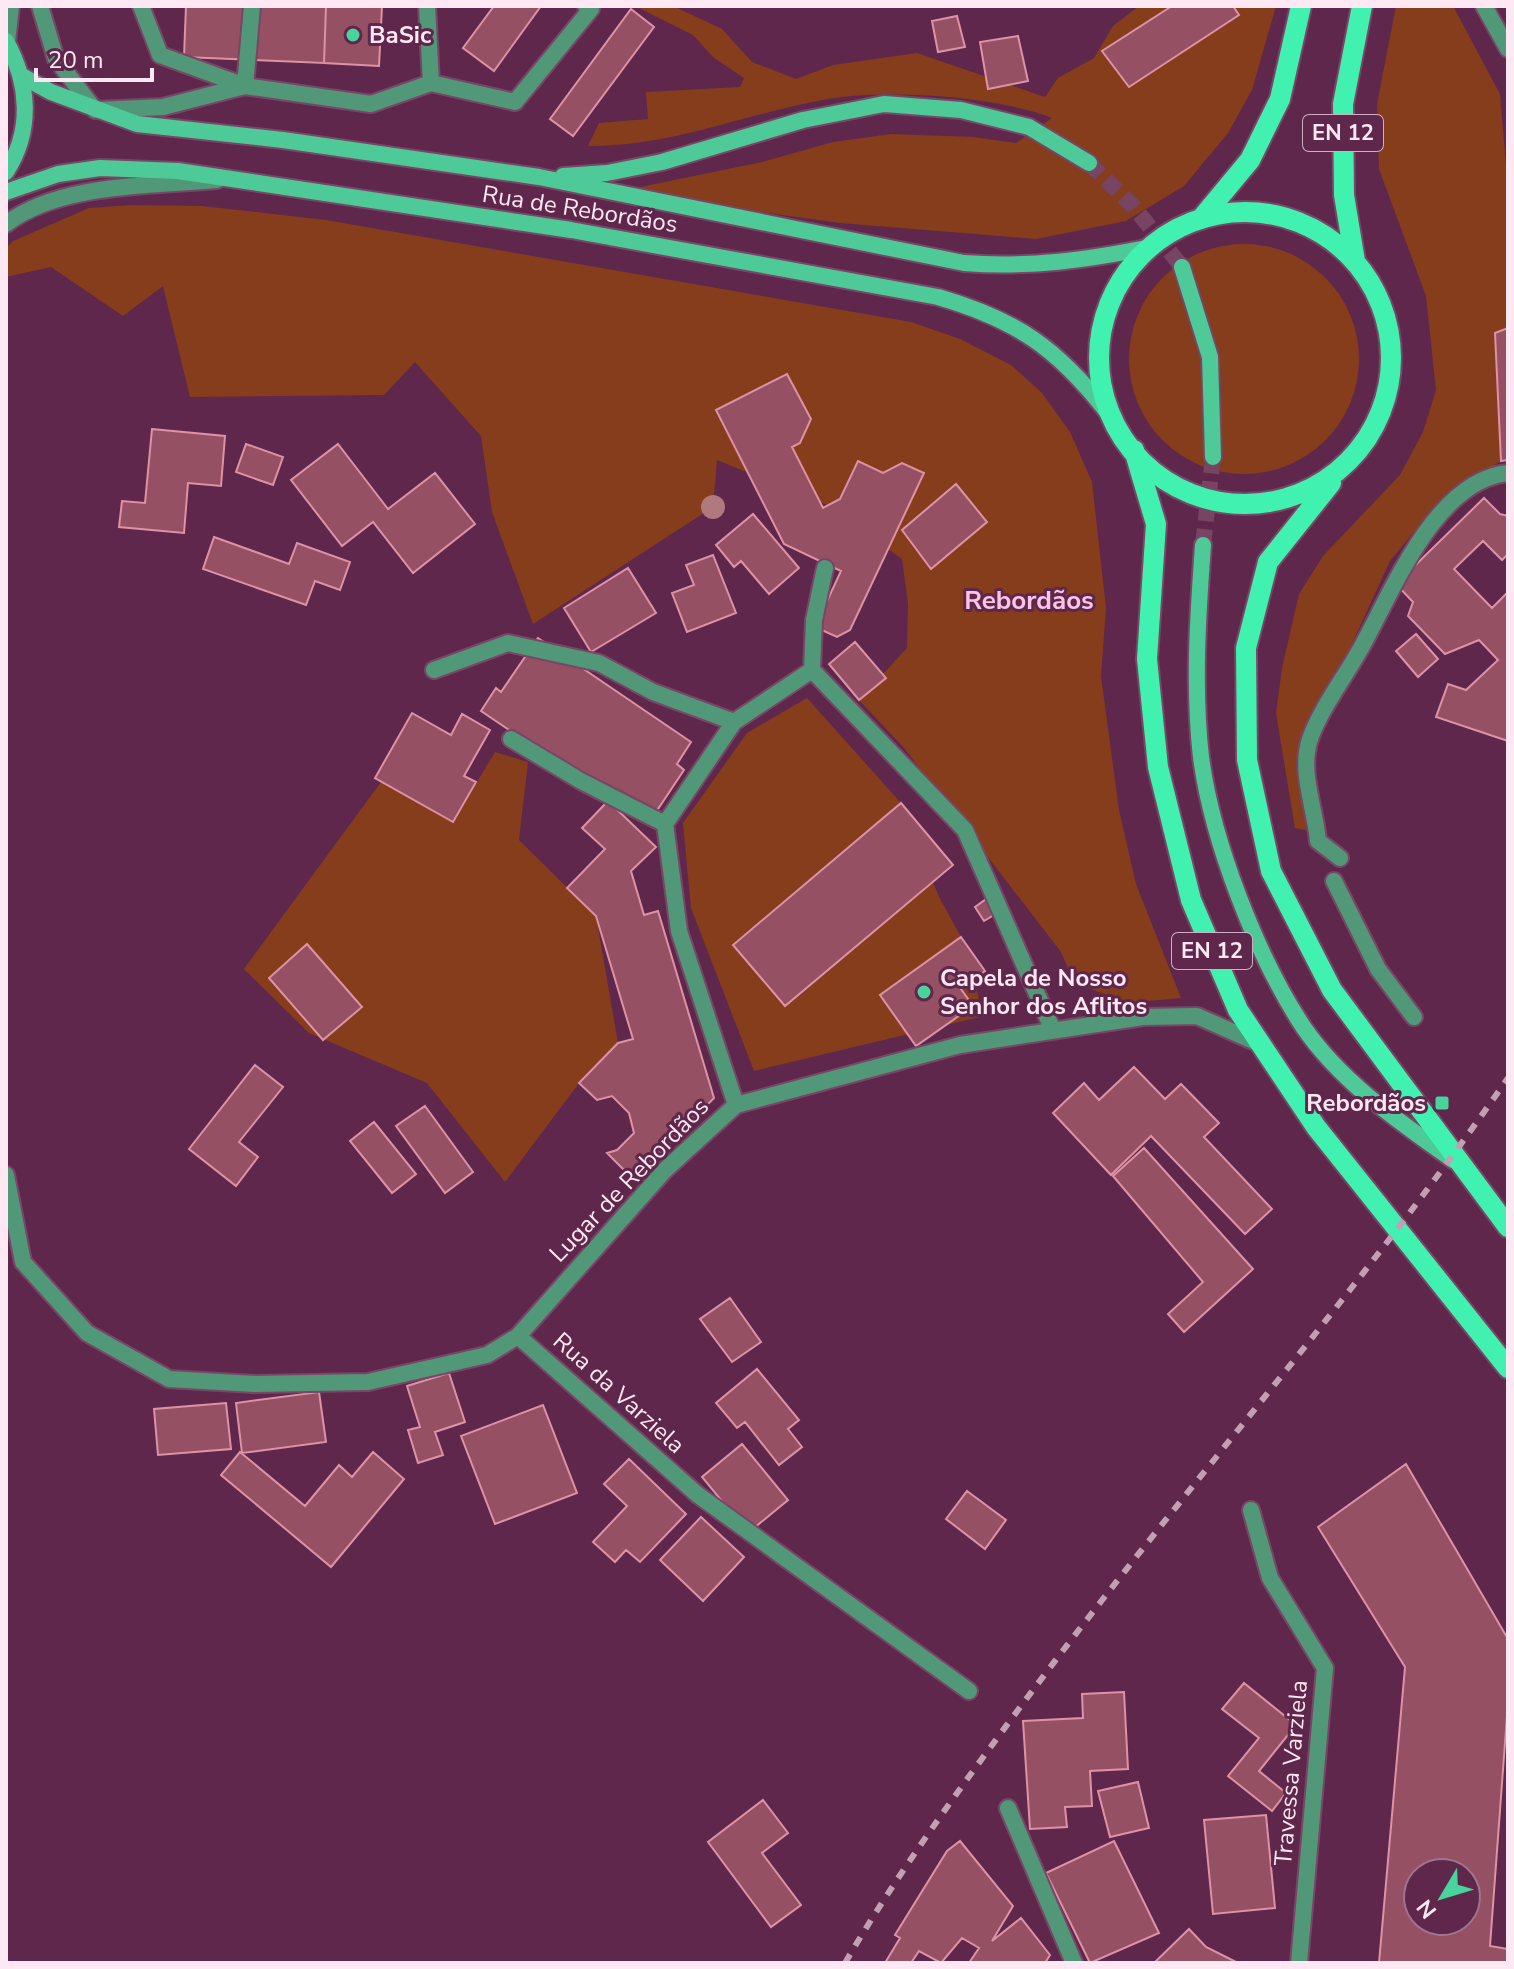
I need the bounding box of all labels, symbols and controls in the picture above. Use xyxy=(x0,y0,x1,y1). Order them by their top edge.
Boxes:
place label: BaSic xyxy=(369,19,432,51)
marker: BaSic xyxy=(344,26,362,44)
scale bar xyxy=(36,32,152,82)
text: 20 m xyxy=(48,44,104,76)
road number: EN 12 xyxy=(1303,115,1383,151)
street label: Rua de Rebordãos xyxy=(480,178,680,240)
district label: Rebordãos xyxy=(964,583,1094,618)
road number: EN 12 xyxy=(1172,933,1252,969)
place label: Capela de Nosso Senhor dos Aflitos xyxy=(940,962,1147,1022)
marker: Capela de Nosso Senhor dos Aflitos xyxy=(915,983,933,1001)
place label: Rebordãos xyxy=(1306,1087,1426,1119)
street label: Lugar de Rebordãos xyxy=(542,1091,716,1269)
marker: Rebordãos xyxy=(1433,1094,1451,1112)
street label: Rua da Varziela xyxy=(546,1325,692,1461)
street label: Travessa Varziela xyxy=(1267,1679,1315,1867)
north arrow xyxy=(1402,1857,1482,1937)
text: N xyxy=(1410,1893,1444,1924)

